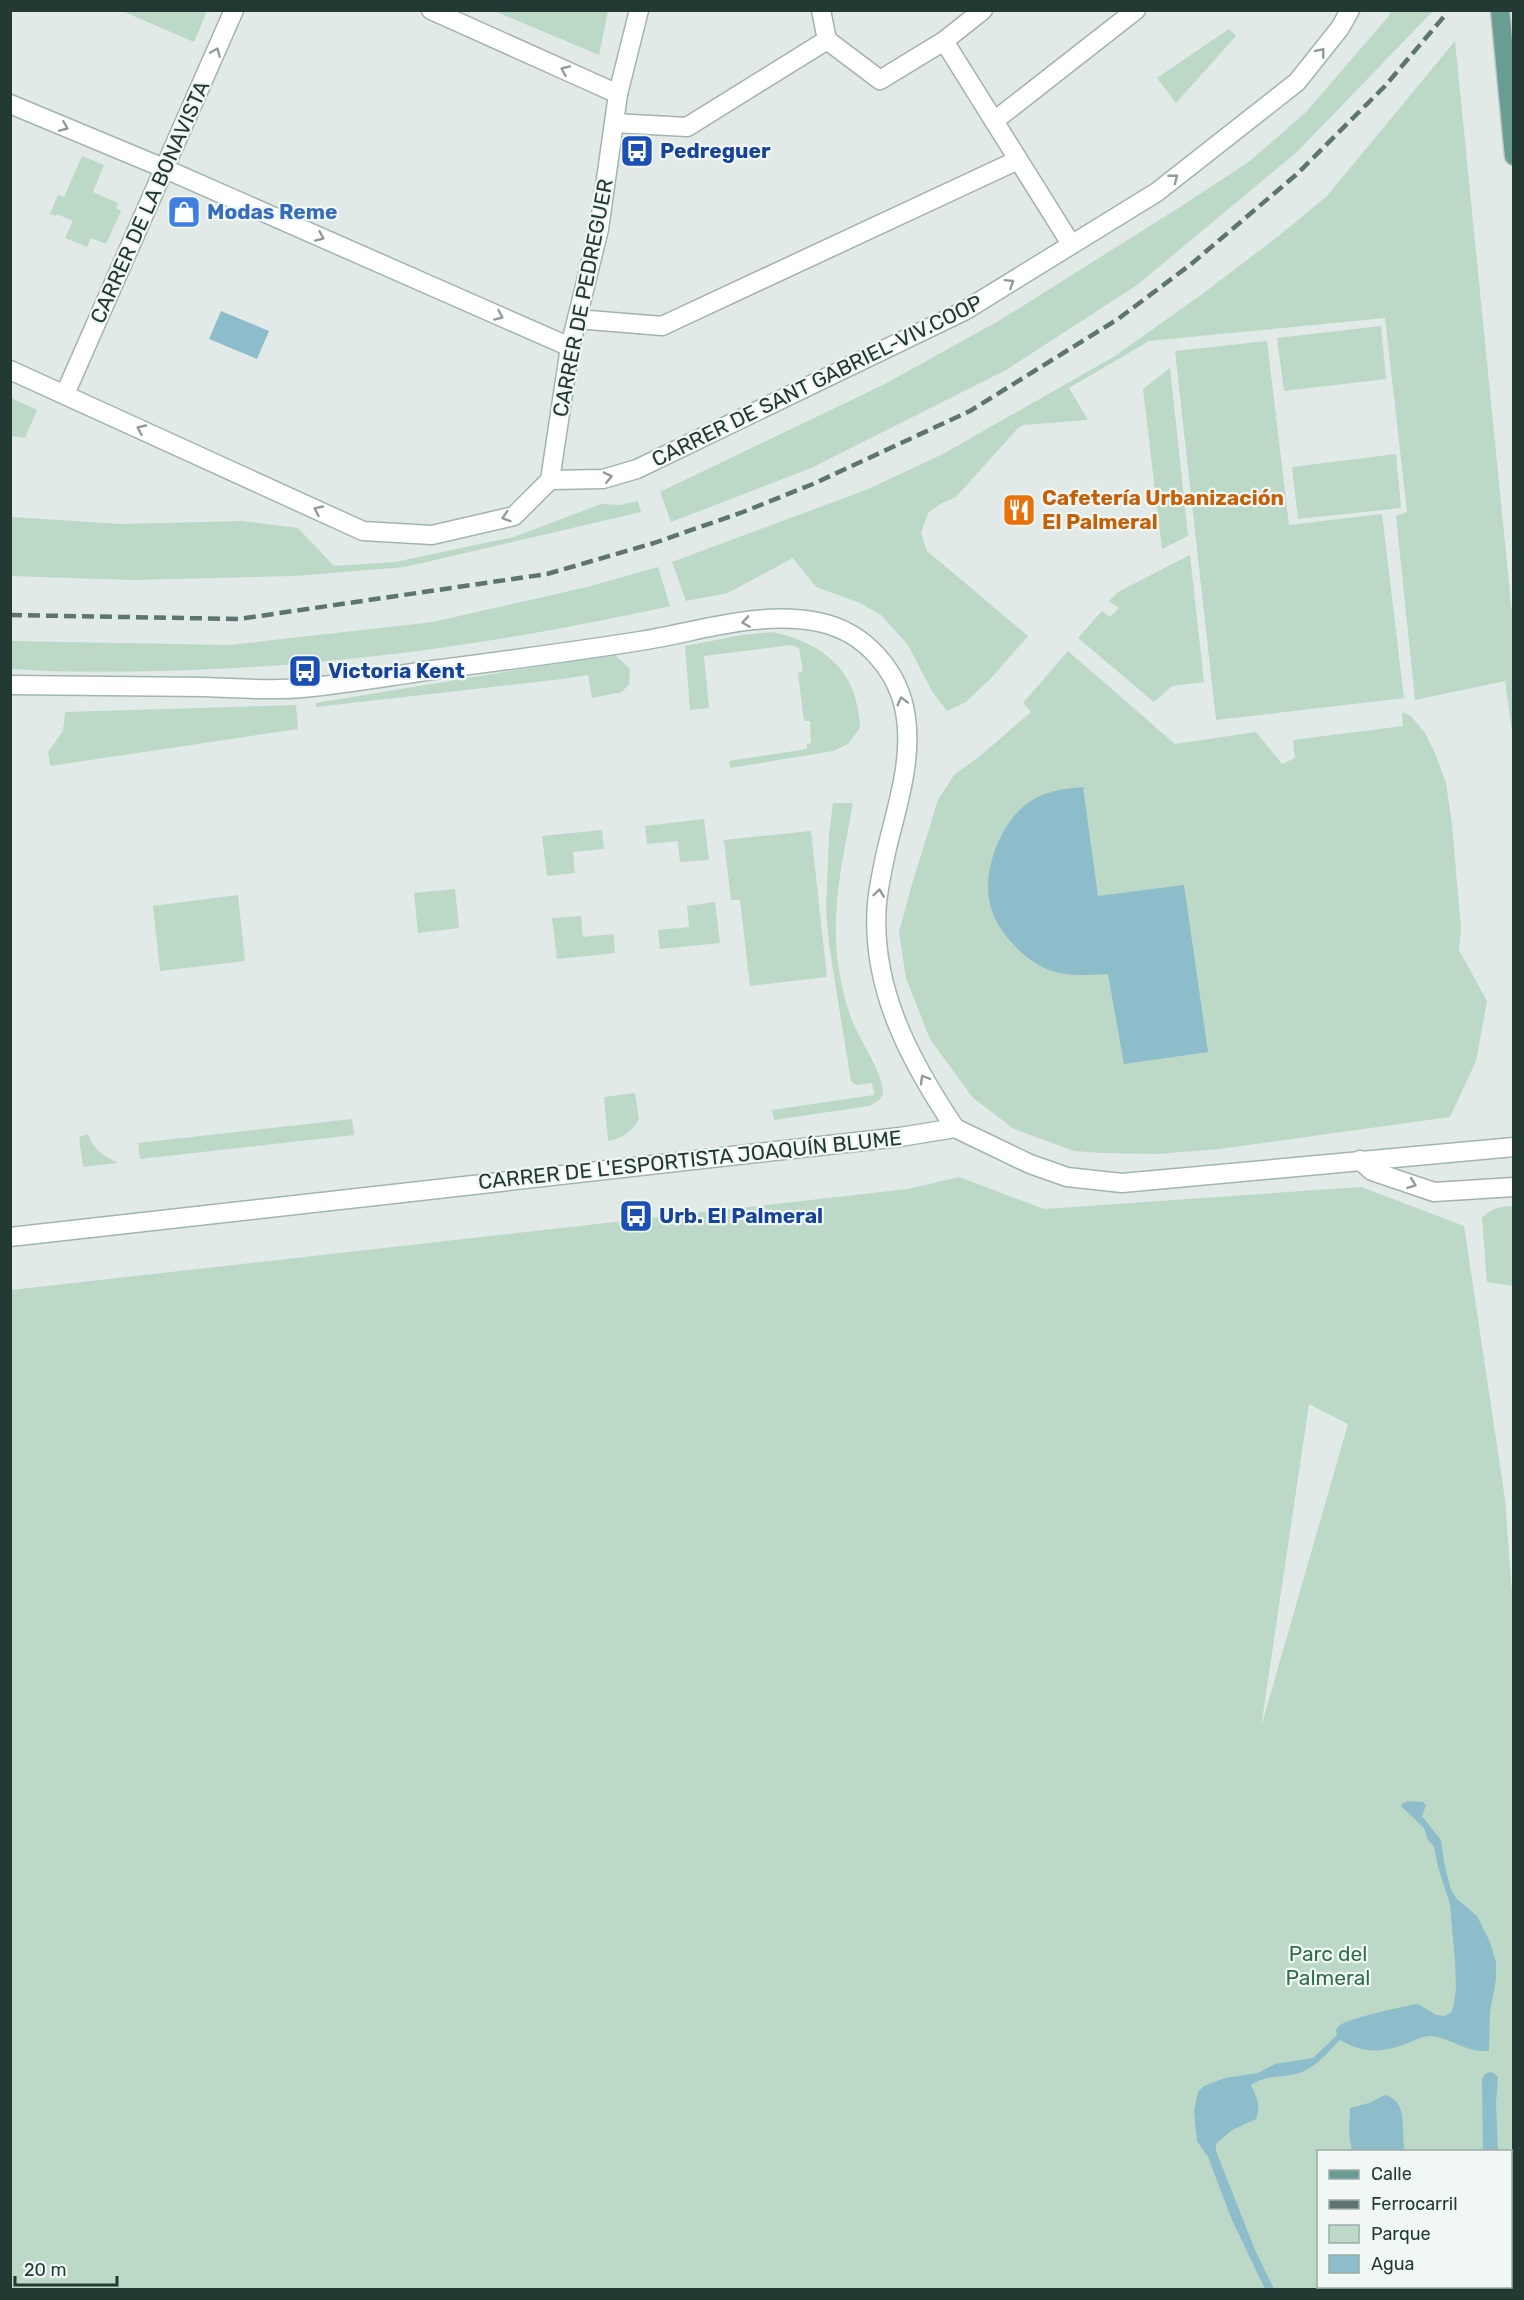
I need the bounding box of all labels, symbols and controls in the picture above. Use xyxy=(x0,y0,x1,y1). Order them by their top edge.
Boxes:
one-way arrow xyxy=(1314,47,1325,58)
one-way arrow xyxy=(209,48,221,59)
one-way arrow xyxy=(560,65,571,77)
street label: CARRER DE LA BONAVISTA xyxy=(85,77,214,327)
one-way arrow xyxy=(58,119,69,131)
bus stop icon: Pedreguer xyxy=(619,133,655,169)
place label: Pedreguer xyxy=(660,138,771,163)
one-way arrow xyxy=(1167,175,1178,186)
street label: CARRER DE PEDREGUER xyxy=(547,177,618,419)
shop icon: Modas Reme xyxy=(166,194,202,230)
place label: Modas Reme xyxy=(207,199,338,224)
one-way arrow xyxy=(314,230,325,242)
one-way arrow xyxy=(1004,278,1014,290)
street label: CARRER DE SANT GABRIEL-VIV.COOP xyxy=(648,289,986,472)
one-way arrow xyxy=(492,309,503,321)
one-way arrow xyxy=(137,424,148,436)
one-way arrow xyxy=(603,471,613,484)
place label: Cafetería Urbanización El Palmeral xyxy=(1042,485,1284,534)
restaurant icon: Cafetería Urbanización El Palmeral xyxy=(1001,492,1037,528)
one-way arrow xyxy=(314,506,325,518)
one-way arrow xyxy=(501,510,512,522)
one-way arrow xyxy=(741,615,750,627)
bus stop icon: Victoria Kent xyxy=(287,653,323,689)
place label: Victoria Kent xyxy=(328,658,465,683)
one-way arrow xyxy=(897,696,909,707)
one-way arrow xyxy=(872,888,884,897)
one-way arrow xyxy=(919,1075,931,1085)
street label: CARRER DE L'ESPORTISTA JOAQUÍN BLUME xyxy=(477,1125,903,1194)
one-way arrow xyxy=(1407,1177,1417,1190)
bus stop icon: Urb. El Palmeral xyxy=(618,1198,654,1234)
place label: Urb. El Palmeral xyxy=(659,1203,823,1228)
park label: Parc del Palmeral xyxy=(1286,1941,1370,1990)
legend xyxy=(1317,2150,1512,2288)
text: Calle xyxy=(1371,2163,1412,2185)
text: Ferrocarril xyxy=(1371,2193,1458,2215)
text: Parque xyxy=(1371,2223,1431,2245)
scale bar xyxy=(15,2249,117,2287)
text: Agua xyxy=(1371,2253,1414,2275)
text: 20 m xyxy=(24,2259,66,2281)

